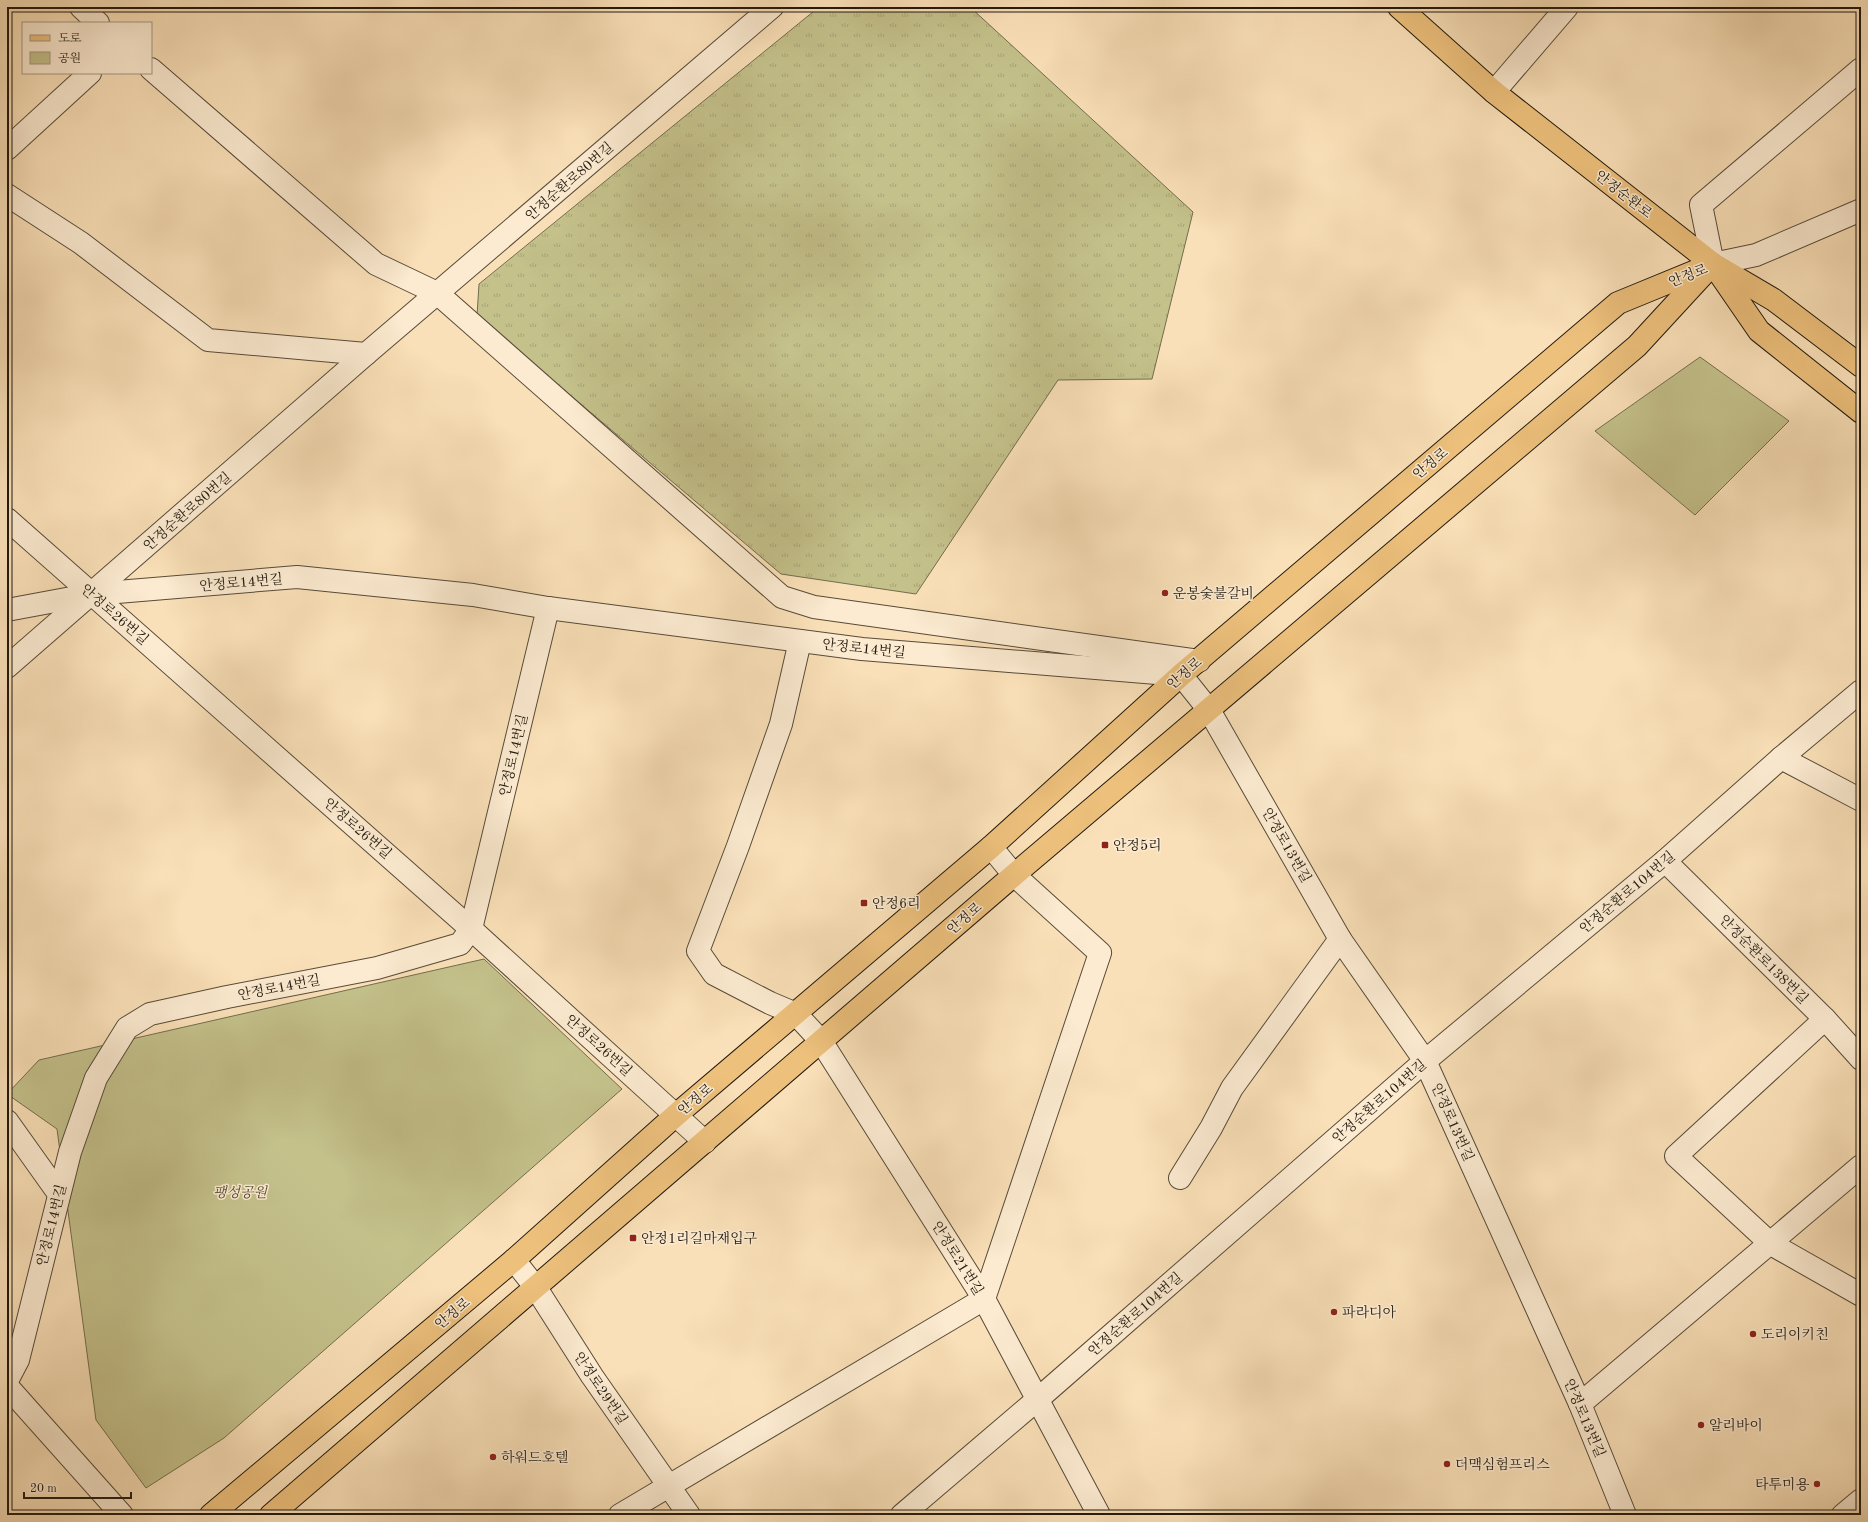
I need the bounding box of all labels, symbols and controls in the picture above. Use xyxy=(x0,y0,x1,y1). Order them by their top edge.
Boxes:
legend xyxy=(22,22,152,74)
text: 도로 xyxy=(58,32,82,45)
text: 공원 xyxy=(58,52,81,65)
street label: 안정순환로80번길 xyxy=(523,139,616,223)
street label: 안정순환로 xyxy=(1592,168,1655,221)
street label: 안정로 xyxy=(1667,261,1710,290)
street label: 안정로 xyxy=(1410,444,1451,482)
street label: 안정순환로80번길 xyxy=(141,469,234,553)
street label: 안정로14번길 xyxy=(199,571,283,594)
street label: 안정로26번길 xyxy=(78,581,151,648)
place label: 운봉숯불갈비 xyxy=(1173,585,1254,601)
marker: 운봉숯불갈비 xyxy=(1160,588,1170,598)
street label: 안정로14번길 xyxy=(821,637,906,660)
street label: 안정로 xyxy=(1164,654,1205,692)
street label: 안정로14번길 xyxy=(497,713,530,798)
street label: 안정로26번길 xyxy=(321,795,394,862)
street label: 안정로13번길 xyxy=(1259,805,1314,885)
place label: 안정5리 xyxy=(1113,838,1162,853)
marker: 안정5리 xyxy=(1100,840,1110,850)
street label: 안정순환로104번길 xyxy=(1577,848,1678,936)
place label: 안정6리 xyxy=(872,896,921,911)
marker: 안정6리 xyxy=(859,898,869,908)
street label: 안정로 xyxy=(944,899,985,937)
street label: 안정순환로138번길 xyxy=(1716,912,1811,1007)
street label: 안정로14번길 xyxy=(236,972,322,1003)
street label: 안정로26번길 xyxy=(562,1012,635,1079)
street label: 안정순환로104번길 xyxy=(1329,1057,1429,1146)
street label: 안정로 xyxy=(675,1080,716,1118)
street label: 안정로13번길 xyxy=(1429,1081,1476,1164)
street label: 안정로14번길 xyxy=(34,1183,69,1268)
park label: 팽성공원 xyxy=(213,1185,269,1200)
street label: 안정로21번길 xyxy=(929,1219,986,1298)
place label: 안정1리길마재입구 xyxy=(641,1231,758,1246)
marker: 안정1리길마재입구 xyxy=(628,1233,638,1243)
street label: 안정순환로104번길 xyxy=(1085,1270,1185,1359)
street label: 안정로 xyxy=(432,1294,473,1332)
place label: 파라디아 xyxy=(1342,1305,1397,1320)
marker: 파라디아 xyxy=(1329,1307,1339,1317)
place label: 도리이키친 xyxy=(1761,1327,1829,1342)
marker: 도리이키친 xyxy=(1748,1329,1758,1339)
street label: 안정로29번길 xyxy=(571,1349,630,1427)
street label: 안정로13번길 xyxy=(1561,1377,1608,1460)
place label: 알리바이 xyxy=(1709,1418,1763,1433)
marker: 알리바이 xyxy=(1696,1420,1706,1430)
place label: 하워드호텔 xyxy=(501,1450,569,1465)
marker: 하워드호텔 xyxy=(488,1452,498,1462)
place label: 더맥심험프리스 xyxy=(1455,1457,1550,1472)
marker: 더맥심험프리스 xyxy=(1442,1459,1452,1469)
scale bar xyxy=(24,1474,131,1500)
place label: 타투미용 xyxy=(1755,1477,1809,1492)
marker: 타투미용 xyxy=(1812,1479,1822,1489)
text: 20 m xyxy=(30,1483,57,1495)

